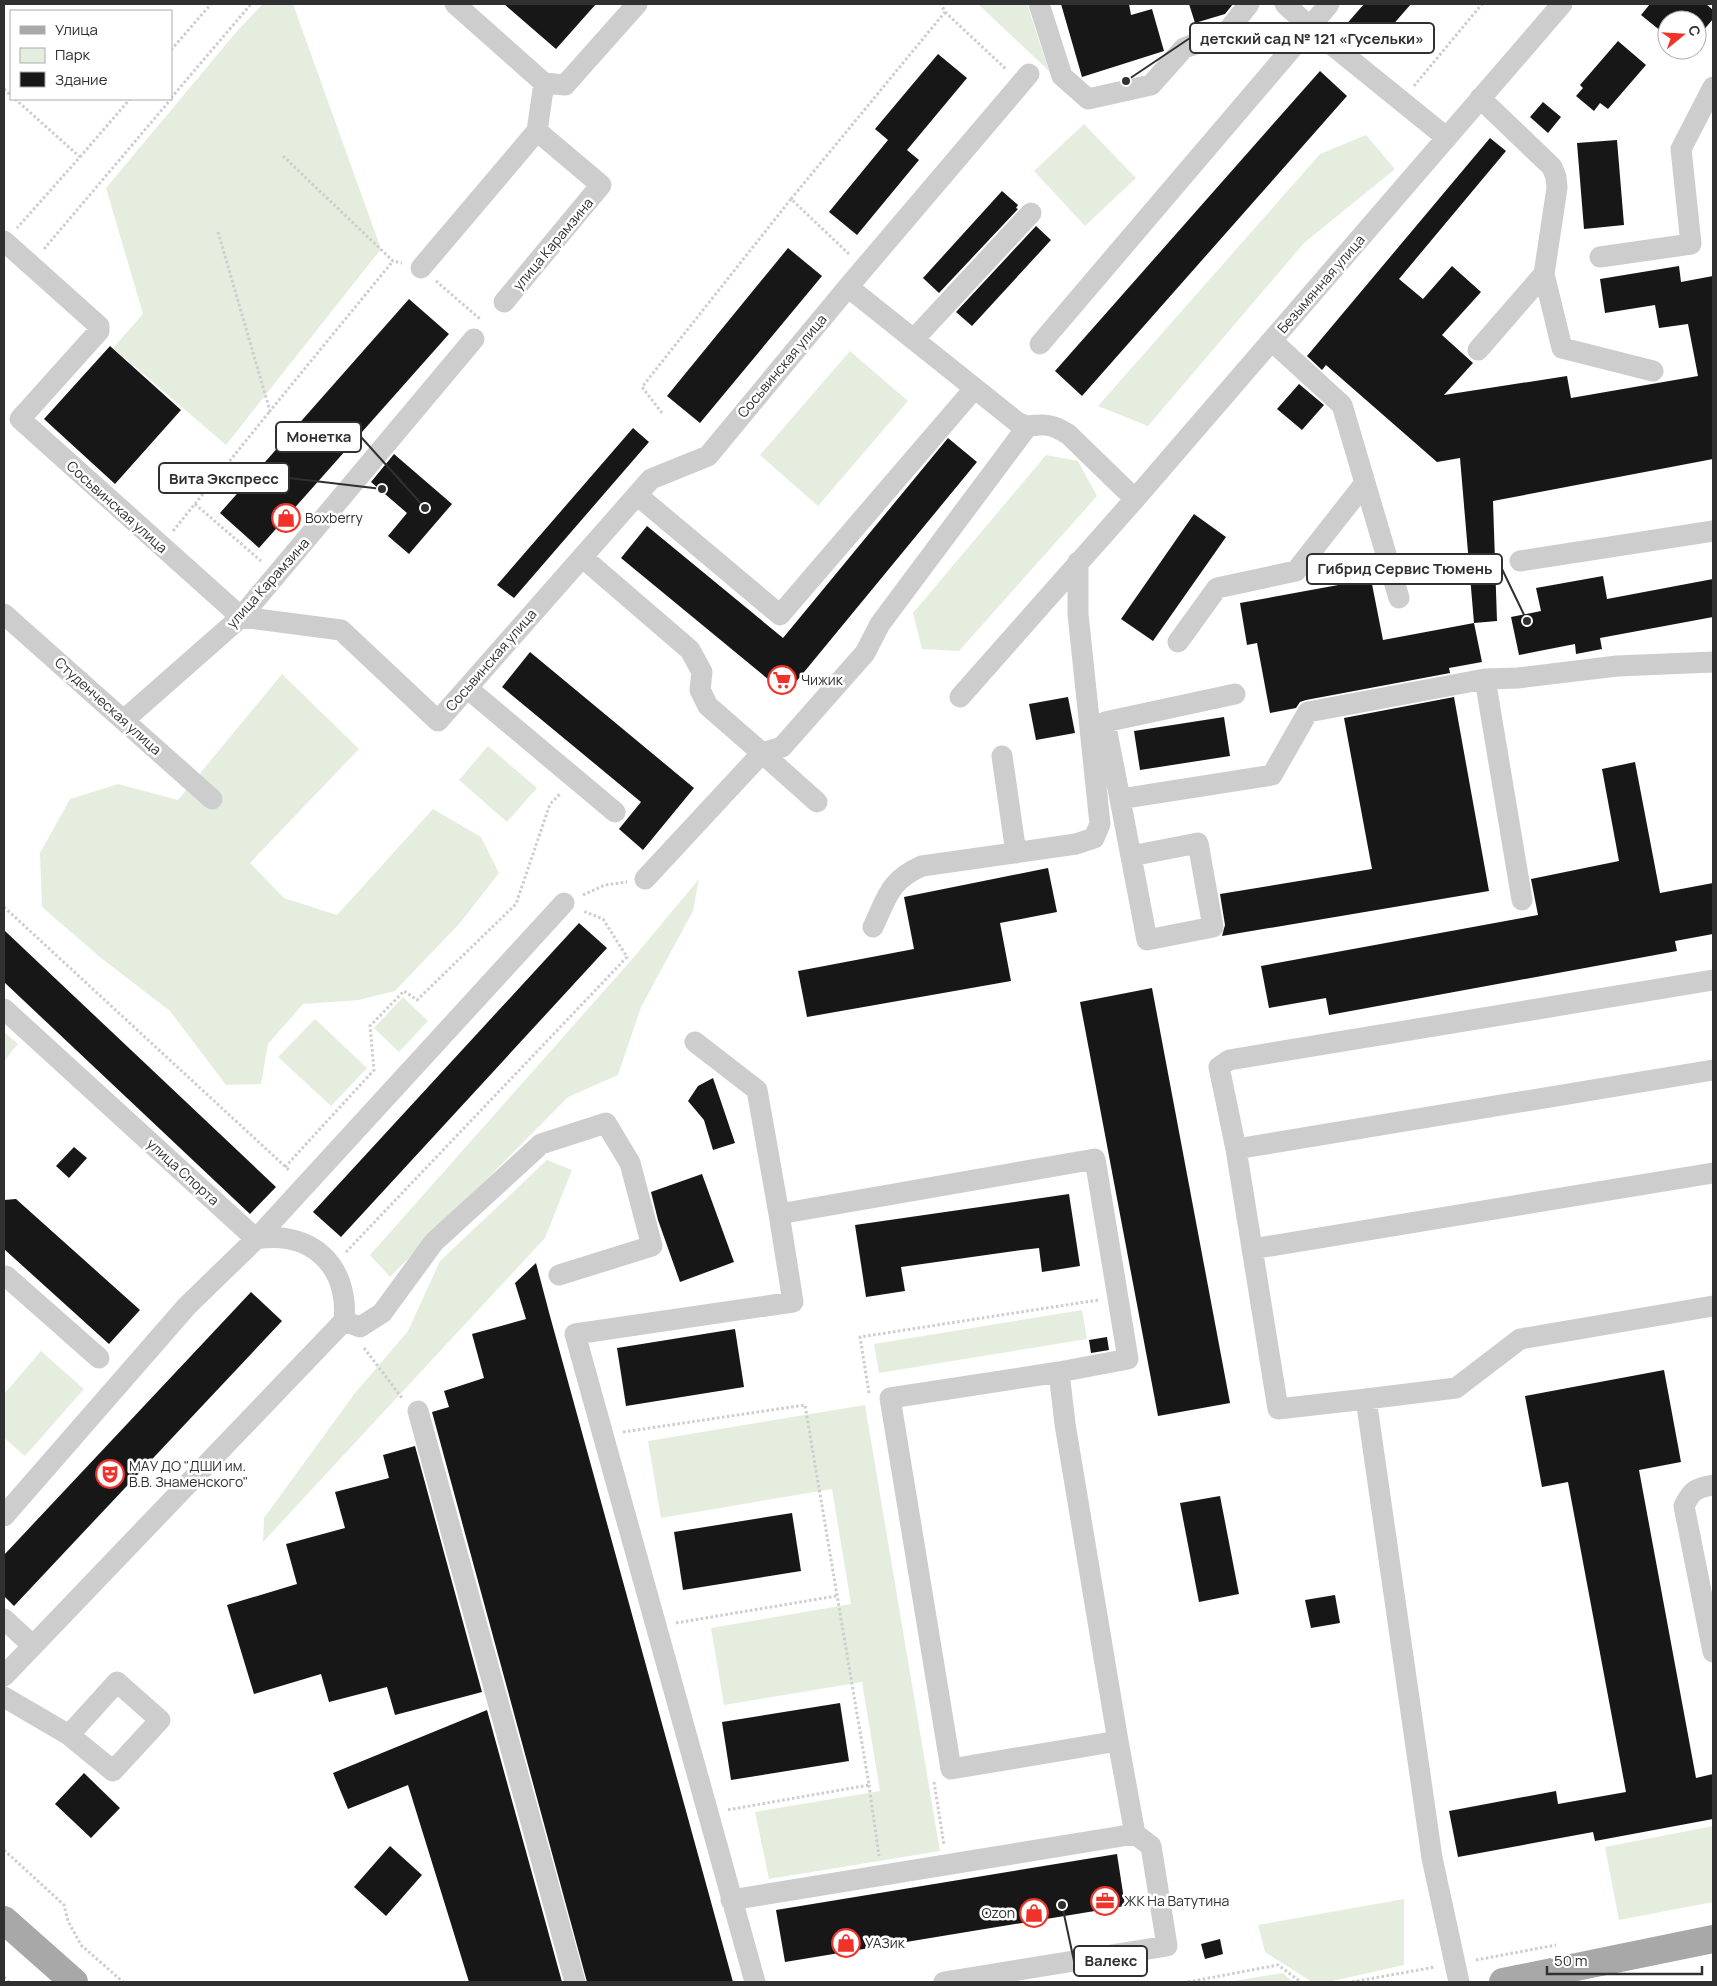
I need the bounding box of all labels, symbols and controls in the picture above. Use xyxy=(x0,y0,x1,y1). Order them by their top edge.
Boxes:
legend xyxy=(10,10,172,100)
north arrow xyxy=(1657,10,1707,60)
text: Улица xyxy=(55,19,98,40)
callout: детский сад № 121 «Гусельки» xyxy=(1190,23,1434,53)
text: С xyxy=(1684,23,1705,39)
text: детский сад № 121 «Гусельки» xyxy=(1200,28,1424,49)
text: Парк xyxy=(55,44,91,65)
text: Здание xyxy=(55,69,108,90)
street label: улица Карамзина xyxy=(508,193,597,294)
street label: Безымянная улица xyxy=(1273,230,1369,337)
street label: Сосьвинская улица xyxy=(733,310,831,421)
callout: Монетка xyxy=(276,422,361,452)
text: Монетка xyxy=(287,426,351,447)
street label: Сосьвинская улица xyxy=(63,456,172,557)
callout: Вита Экспресс xyxy=(159,463,289,493)
text: Вита Экспресс xyxy=(169,468,279,489)
shop icon: Boxberry xyxy=(271,503,301,533)
place label: Boxberry xyxy=(305,508,364,527)
street label: улица Карамзина xyxy=(222,533,313,632)
callout: Гибрид Сервис Тюмень xyxy=(1307,554,1502,584)
text: Гибрид Сервис Тюмень xyxy=(1317,558,1493,579)
street label: Сосьвинская улица xyxy=(441,605,540,715)
street label: Студенческая улица xyxy=(51,653,166,759)
supermarket icon: Чижик xyxy=(767,665,797,695)
place label: Чижик xyxy=(801,670,844,689)
street label: улица Спорта xyxy=(143,1134,224,1209)
place label: МАУ ДО "ДШИ им. В.В. Знаменского" xyxy=(129,1456,248,1491)
theatre icon: МАУ ДО "ДШИ им. В.В. Знаменского" xyxy=(95,1459,125,1489)
office icon: ЖК На Ватутина xyxy=(1090,1886,1120,1916)
place label: ЖК На Ватутина xyxy=(1124,1891,1229,1910)
shop icon: Ozon xyxy=(1019,1898,1049,1928)
place label: Ozon xyxy=(981,1903,1015,1922)
shop icon: УАЗик xyxy=(831,1928,861,1958)
place label: УАЗик xyxy=(865,1933,906,1952)
scale bar xyxy=(1547,1944,1702,1976)
callout: Валекс xyxy=(1074,1946,1147,1976)
text: Валекс xyxy=(1085,1950,1138,1971)
text: 50 m xyxy=(1554,1950,1588,1971)

